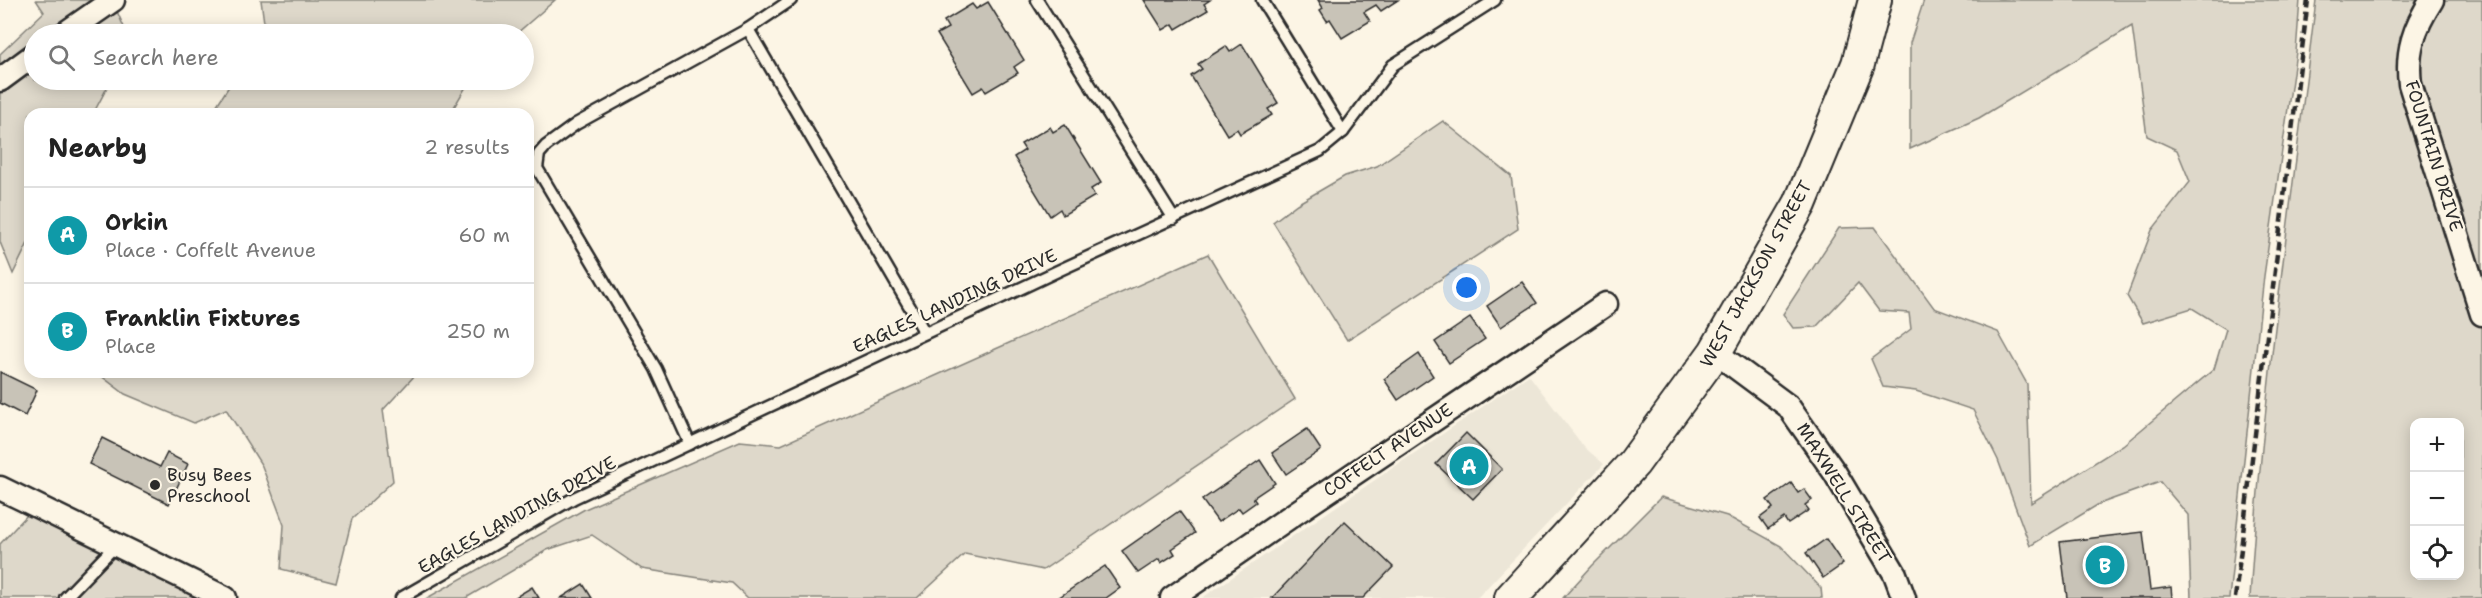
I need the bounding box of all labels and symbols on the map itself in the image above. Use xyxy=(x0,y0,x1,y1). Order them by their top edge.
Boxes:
street label: FOUNTAIN DRIVE xyxy=(2400,77,2468,235)
street label: WEST JACKSON STREET xyxy=(1695,176,1817,372)
street label: EAGLES LANDING DRIVE xyxy=(849,243,1061,359)
your location xyxy=(1452,273,1481,302)
street label: COFFELT AVENUE xyxy=(1318,398,1458,502)
street label: MAXWELL STREET xyxy=(1791,418,1897,568)
pin: A xyxy=(1450,444,1488,488)
street label: EAGLES LANDING DRIVE xyxy=(414,451,620,579)
place label: Busy Bees Preschool xyxy=(167,463,252,508)
marker: Busy Bees Preschool xyxy=(148,478,162,492)
pin: B xyxy=(2086,542,2124,588)

